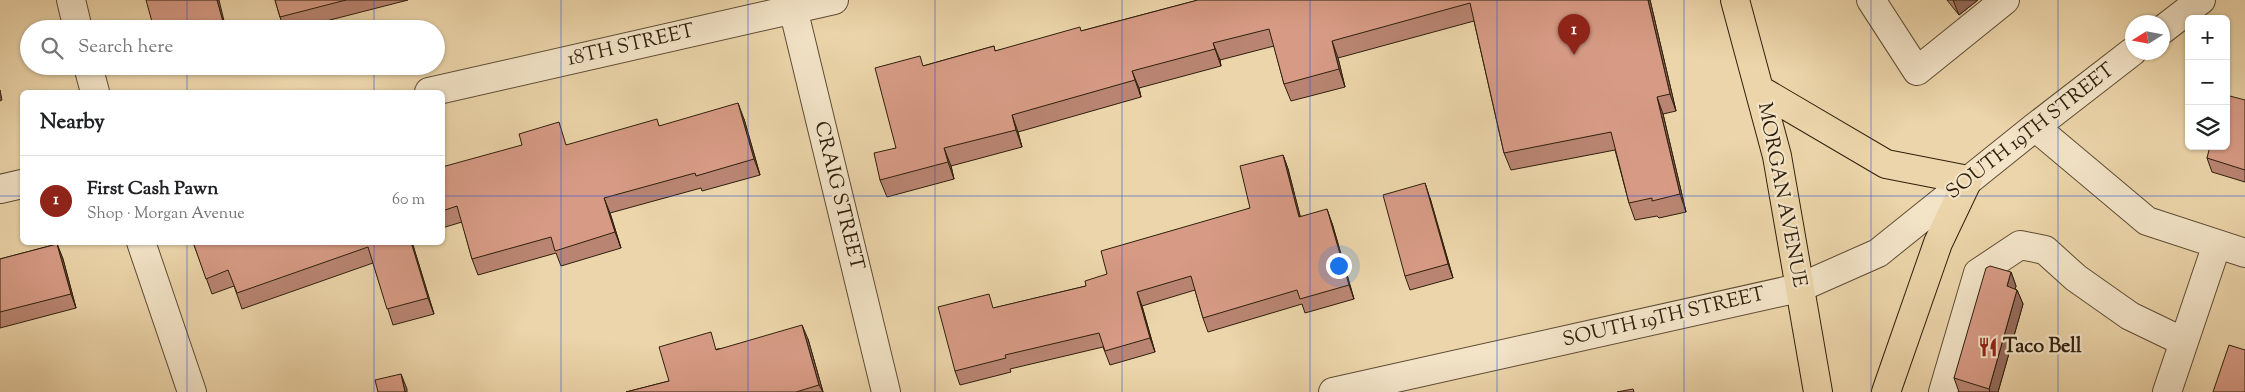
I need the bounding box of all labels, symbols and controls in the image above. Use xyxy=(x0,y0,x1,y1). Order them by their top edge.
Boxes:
pin: 1 xyxy=(1558,14,1590,55)
north arrow xyxy=(2125,15,2170,60)
map controls xyxy=(2185,15,2230,150)
button: + xyxy=(2185,15,2230,60)
street label: 18TH STREET xyxy=(565,17,697,75)
search box xyxy=(20,20,445,75)
icon: search xyxy=(38,34,66,62)
text: Search here xyxy=(78,34,173,61)
street label: SOUTH 19TH STREET xyxy=(1941,57,2121,207)
button: − xyxy=(2185,60,2230,105)
street label: MORGAN AVENUE xyxy=(1749,100,1813,290)
button: layers xyxy=(2185,105,2230,150)
text: Nearby xyxy=(40,108,105,138)
street label: CRAIG STREET xyxy=(805,119,871,273)
text: First Cash Pawn xyxy=(87,176,219,203)
text: 1 xyxy=(53,189,59,212)
text: 60 m xyxy=(392,189,425,212)
text: Shop · Morgan Avenue xyxy=(87,203,245,226)
your location xyxy=(1326,253,1352,279)
street label: SOUTH 19TH STREET xyxy=(1560,281,1768,355)
place label: Taco Bell xyxy=(2003,333,2082,362)
restaurant icon: Taco Bell xyxy=(1977,336,1999,358)

